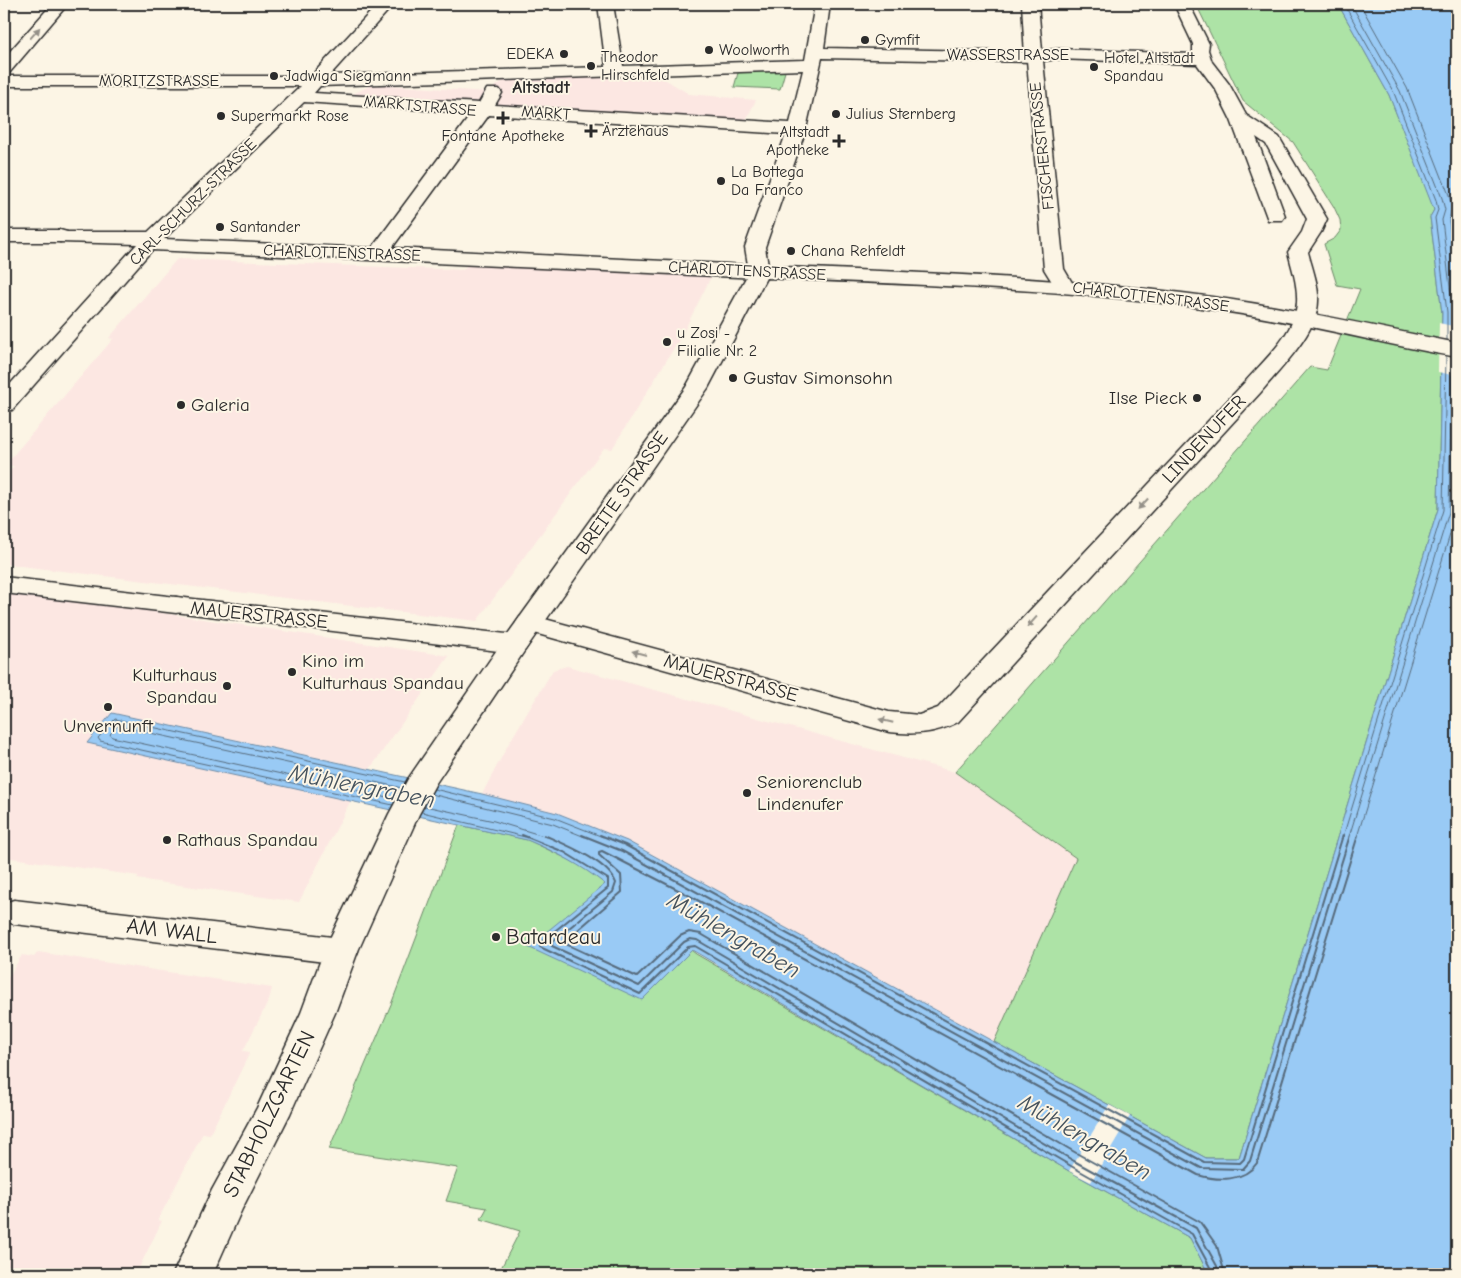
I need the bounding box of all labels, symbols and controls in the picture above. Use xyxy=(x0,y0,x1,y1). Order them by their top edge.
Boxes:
one-way arrow xyxy=(29,27,41,39)
place label: Gymfit xyxy=(875,31,920,49)
marker: Gymfit xyxy=(859,34,871,46)
place label: Woolworth xyxy=(719,41,790,59)
marker: Woolworth xyxy=(703,44,715,56)
place label: EDEKA xyxy=(506,45,554,63)
street label: WASSERSTRASSE xyxy=(947,46,1070,64)
marker: EDEKA xyxy=(558,48,570,60)
place label: Theodor Hirschfeld xyxy=(601,48,670,84)
place label: Hotel Altstadt Spandau xyxy=(1104,49,1195,85)
marker: Theodor Hirschfeld xyxy=(585,60,597,72)
marker: Hotel Altstadt Spandau xyxy=(1088,61,1100,73)
place label: Jadwiga Siegmann xyxy=(284,67,411,85)
marker: Jadwiga Siegmann xyxy=(268,70,280,82)
street label: MORITZSTRASSE xyxy=(99,72,220,90)
district label: Altstadt xyxy=(512,77,571,98)
street label: FISCHERSTRASSE xyxy=(1026,81,1058,211)
street label: MARKTSTRASSE xyxy=(363,92,477,120)
street label: MARKT xyxy=(521,102,572,124)
place label: Julius Sternberg xyxy=(846,105,956,123)
place label: Supermarkt Rose xyxy=(231,107,349,125)
marker: Julius Sternberg xyxy=(830,108,842,120)
marker: Supermarkt Rose xyxy=(215,110,227,122)
marker: Fontane Apotheke xyxy=(497,112,509,124)
place label: Ärztehaus xyxy=(602,122,669,140)
place label: Altstadt Apotheke xyxy=(766,123,829,159)
marker: Ärztehaus xyxy=(584,124,598,138)
place label: Fontane Apotheke xyxy=(442,127,564,145)
street label: CARL-SCHURZ-STRASSE xyxy=(126,135,260,269)
marker: Altstadt Apotheke xyxy=(833,135,845,147)
place label: La Bottega Da Franco xyxy=(731,163,804,199)
marker: La Bottega Da Franco xyxy=(715,175,727,187)
place label: Santander xyxy=(230,218,301,236)
marker: Santander xyxy=(214,221,226,233)
street label: CHARLOTTENSTRASSE xyxy=(263,241,421,265)
place label: Chana Rehfeldt xyxy=(801,242,905,260)
marker: Chana Rehfeldt xyxy=(785,245,797,257)
street label: CHARLOTTENSTRASSE xyxy=(668,258,827,284)
street label: CHARLOTTENSTRASSE xyxy=(1072,278,1231,316)
place label: u Zosi - Filialie Nr. 2 xyxy=(677,324,757,360)
marker: u Zosi - Filialie Nr. 2 xyxy=(661,336,673,348)
place label: Gustav Simonsohn xyxy=(743,367,893,389)
marker: Gustav Simonsohn xyxy=(727,372,739,384)
place label: Ilse Pieck xyxy=(1109,387,1188,409)
street label: LINDENUFER xyxy=(1158,390,1250,488)
marker: Ilse Pieck xyxy=(1191,392,1203,404)
place label: Galeria xyxy=(191,394,250,416)
marker: Galeria xyxy=(175,399,187,411)
street label: BREITE STRASSE xyxy=(571,427,673,559)
one-way arrow xyxy=(1137,497,1149,509)
street label: MAUERSTRASSE xyxy=(189,597,329,633)
one-way arrow xyxy=(1026,616,1038,628)
one-way arrow xyxy=(631,649,646,657)
place label: Kino im Kulturhaus Spandau xyxy=(302,650,464,694)
street label: MAUERSTRASSE xyxy=(661,650,801,706)
place label: Kulturhaus Spandau xyxy=(132,664,217,708)
marker: Kino im Kulturhaus Spandau xyxy=(286,666,298,678)
marker: Kulturhaus Spandau xyxy=(221,680,233,692)
marker: Unvernunft xyxy=(102,701,114,713)
place label: Unvernunft xyxy=(63,715,153,737)
one-way arrow xyxy=(878,717,893,725)
water label: Mühlengraben xyxy=(286,758,437,814)
place label: Seniorenclub Lindenufer xyxy=(757,771,862,815)
marker: Seniorenclub Lindenufer xyxy=(741,787,753,799)
place label: Rathaus Spandau xyxy=(177,829,318,851)
marker: Rathaus Spandau xyxy=(161,834,173,846)
water label: Mühlengraben xyxy=(662,885,805,984)
street label: AM WALL xyxy=(125,913,219,949)
place label: Batardeau xyxy=(506,924,601,950)
marker: Batardeau xyxy=(490,931,502,943)
street label: STABHOLZGARTEN xyxy=(217,1026,321,1202)
water label: Mühlengraben xyxy=(1013,1087,1156,1186)

